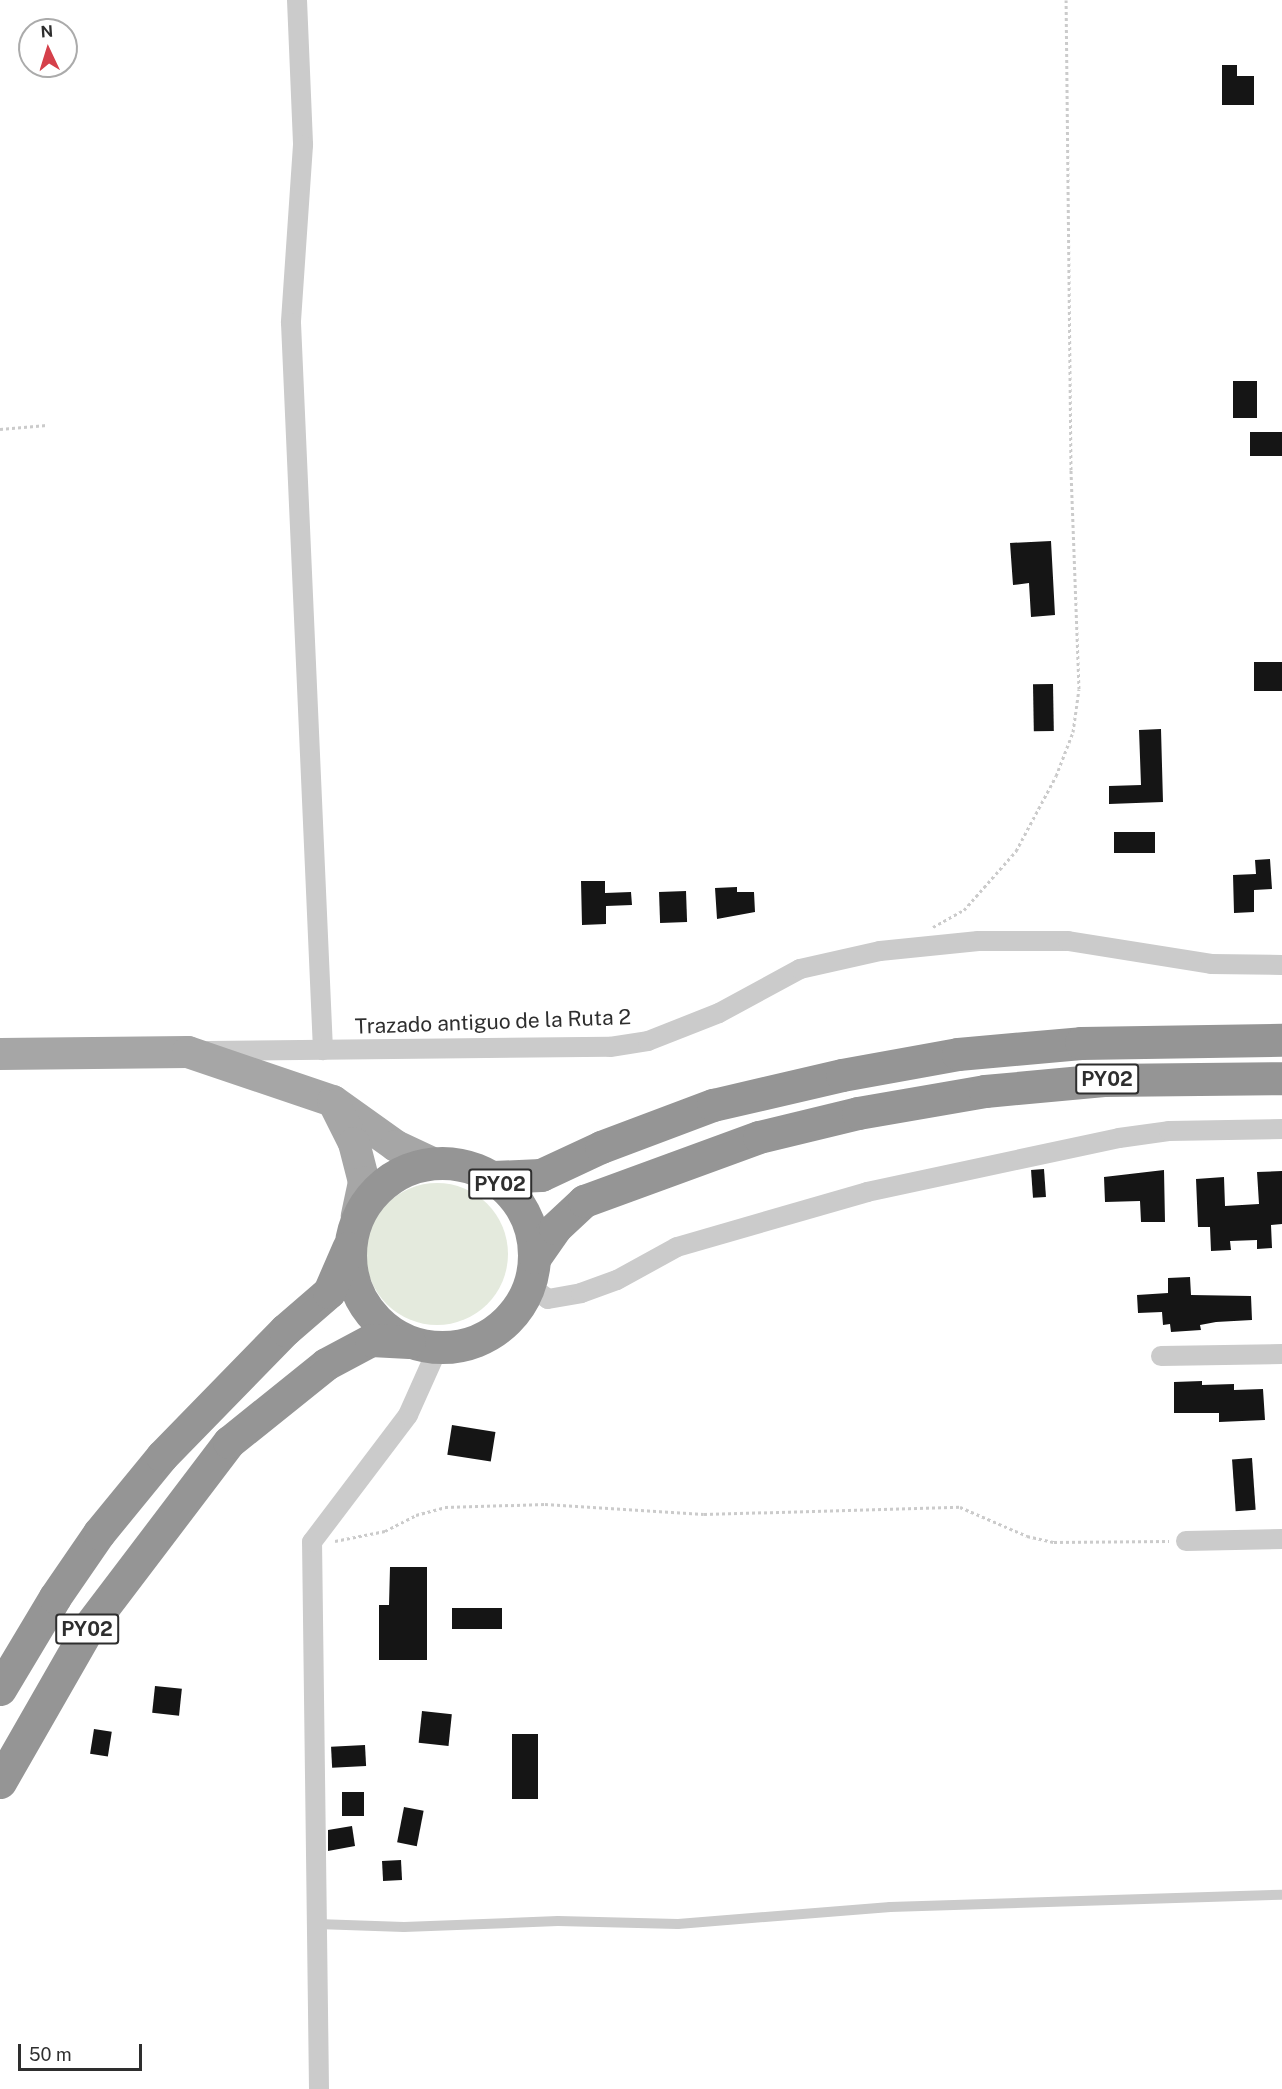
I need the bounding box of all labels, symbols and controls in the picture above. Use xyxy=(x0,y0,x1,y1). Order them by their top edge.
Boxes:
north arrow xyxy=(18,18,78,78)
text: N xyxy=(40,22,54,41)
street label: Trazado antiguo de la Ruta 2 xyxy=(354,1005,632,1039)
road number: PY02 xyxy=(1074,1062,1140,1096)
road number: PY02 xyxy=(467,1167,533,1201)
road number: PY02 xyxy=(54,1612,120,1646)
scale bar xyxy=(21,2032,146,2070)
text: 50 m xyxy=(29,2044,72,2065)

